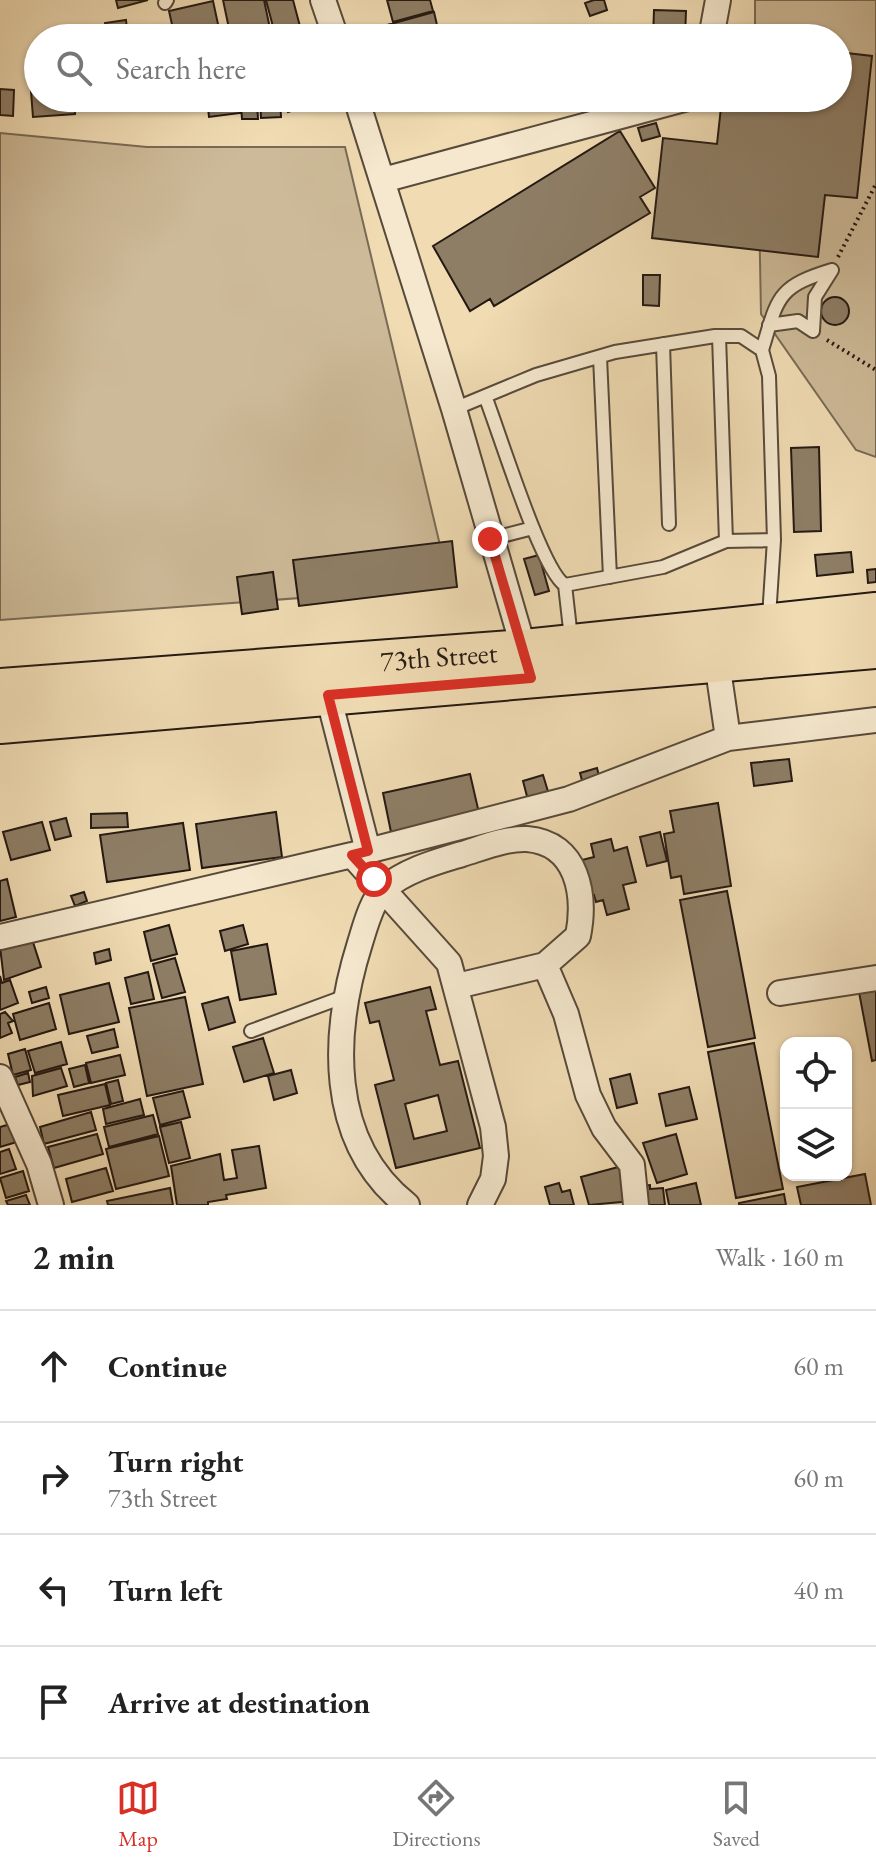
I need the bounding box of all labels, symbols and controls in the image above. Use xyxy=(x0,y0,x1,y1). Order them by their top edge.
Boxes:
search box xyxy=(24,24,852,112)
icon: search xyxy=(52,46,96,90)
text: Search here xyxy=(116,49,246,88)
route end xyxy=(472,521,508,557)
street label: 73th Street xyxy=(379,634,499,679)
route start xyxy=(356,861,392,897)
map controls xyxy=(780,1037,852,1181)
button: locate xyxy=(780,1037,852,1109)
button: layers xyxy=(780,1109,852,1181)
text: 2 min xyxy=(32,1235,115,1279)
text: Walk · 160 m xyxy=(716,1240,844,1274)
icon: ahead xyxy=(32,1344,76,1388)
text: Continue xyxy=(108,1347,227,1386)
text: 60 m xyxy=(794,1349,844,1383)
text: Turn right xyxy=(108,1442,244,1481)
icon: right xyxy=(32,1456,76,1500)
text: 60 m xyxy=(794,1461,844,1495)
text: 73th Street xyxy=(108,1481,217,1515)
icon: left xyxy=(32,1568,76,1612)
text: Turn left xyxy=(108,1571,222,1610)
text: 40 m xyxy=(794,1573,844,1607)
icon: arrive xyxy=(32,1680,76,1724)
text: Arrive at destination xyxy=(108,1683,370,1722)
tab: Map xyxy=(116,1776,160,1853)
tab: Directions xyxy=(392,1776,481,1853)
tab: Saved xyxy=(713,1776,760,1853)

